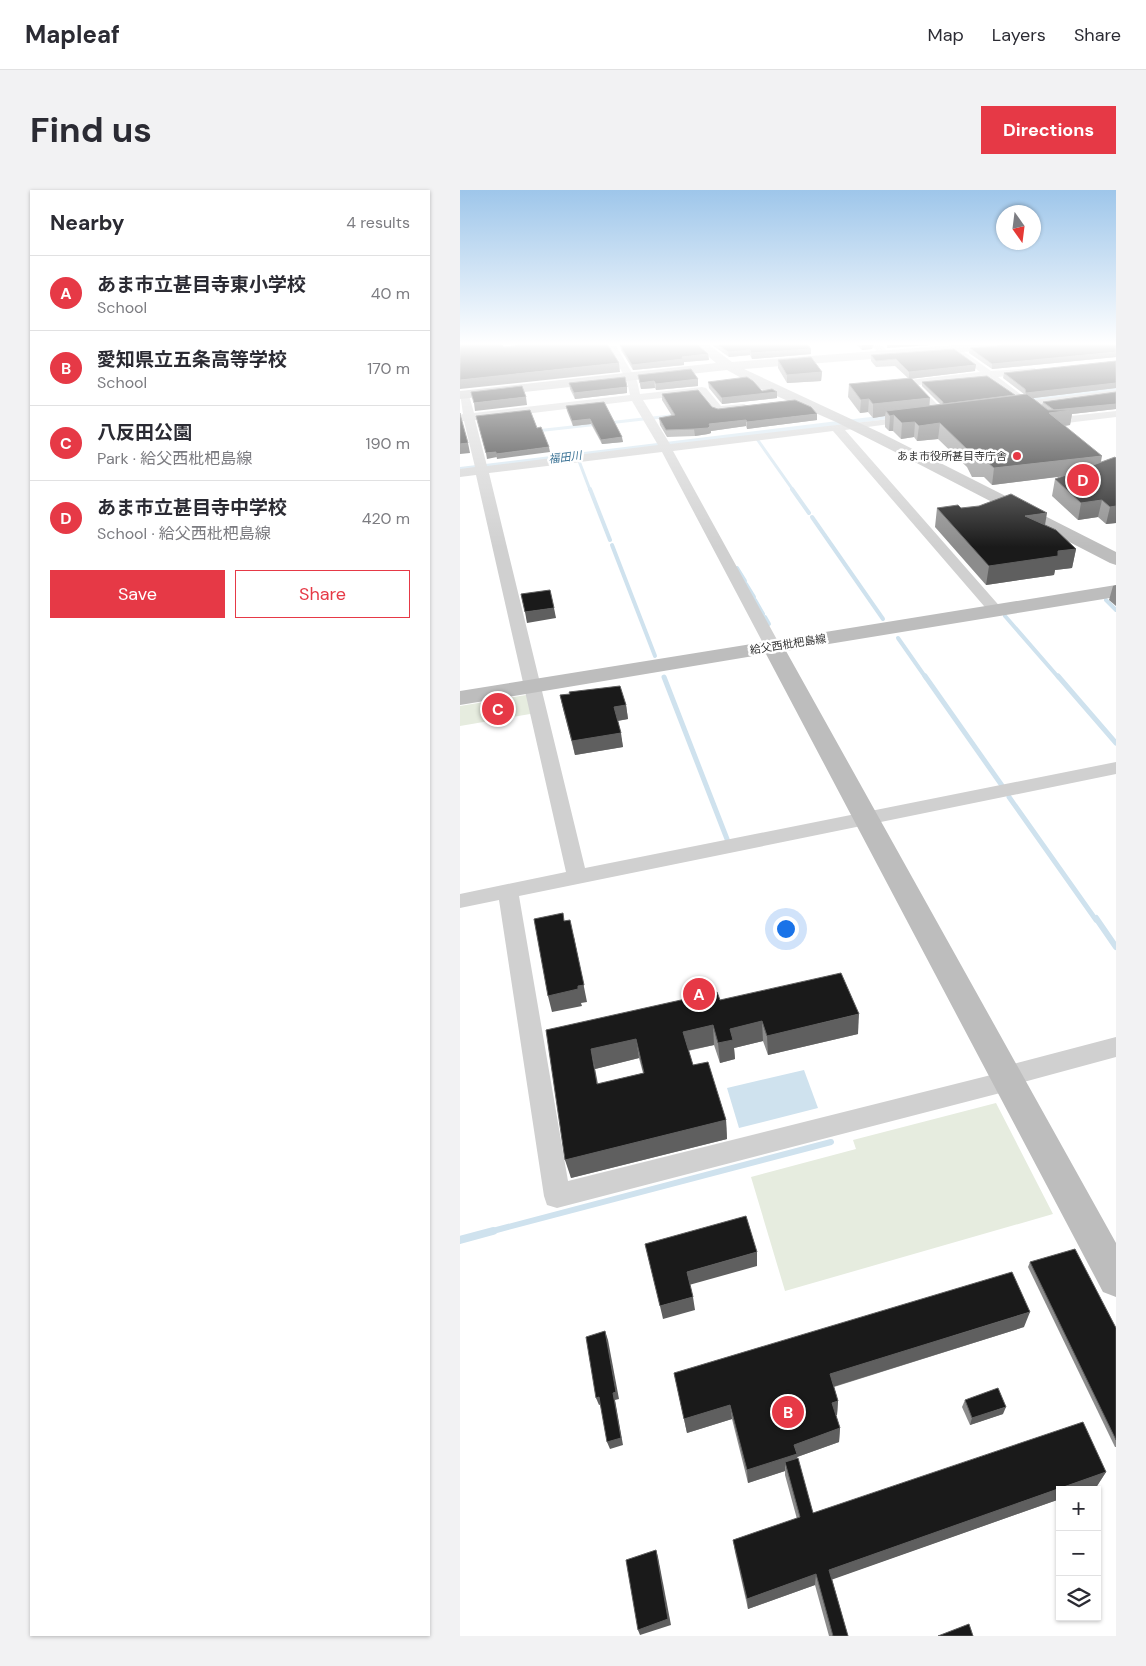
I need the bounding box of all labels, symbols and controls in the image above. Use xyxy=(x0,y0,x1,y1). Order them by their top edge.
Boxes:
text: Mapleaf xyxy=(25,19,120,50)
text: Map xyxy=(928,23,964,47)
text: Layers xyxy=(992,23,1046,47)
text: Share xyxy=(1074,23,1121,47)
button: Directions xyxy=(981,106,1116,154)
text: Find us xyxy=(30,107,152,153)
north arrow xyxy=(996,205,1041,250)
text: Nearby xyxy=(50,209,124,237)
text: 4 results xyxy=(346,212,410,233)
text: あま市立甚目寺東小学校 xyxy=(97,272,306,297)
text: A xyxy=(60,283,72,304)
text: 40 m xyxy=(371,283,410,304)
text: School xyxy=(97,297,147,318)
text: 愛知県立五条高等学校 xyxy=(97,347,287,372)
text: B xyxy=(61,358,71,379)
text: 170 m xyxy=(367,358,410,379)
text: School xyxy=(97,372,147,393)
text: 八反田公園 xyxy=(97,420,192,445)
text: C xyxy=(60,433,72,454)
text: 190 m xyxy=(366,433,410,454)
text: Park · 給父西枇杷島線 xyxy=(97,448,252,469)
water label: 福田川 xyxy=(548,448,583,466)
place label: あま市役所甚目寺庁舎 xyxy=(897,449,1007,463)
marker: あま市役所甚目寺庁舎 xyxy=(1011,450,1023,462)
pin: D xyxy=(1067,461,1099,499)
text: あま市立甚目寺中学校 xyxy=(97,495,287,520)
text: D xyxy=(60,508,72,529)
text: 420 m xyxy=(362,508,410,529)
text: School · 給父西枇杷島線 xyxy=(97,523,271,544)
button: Save xyxy=(50,570,225,618)
button: Share xyxy=(235,570,410,618)
street label: 給父西枇杷島線 xyxy=(749,631,827,657)
pin: C xyxy=(482,690,514,728)
your location xyxy=(773,916,799,942)
pin: A xyxy=(683,975,715,1013)
pin: B xyxy=(772,1393,804,1431)
map controls xyxy=(1056,1486,1101,1621)
button: + xyxy=(1056,1486,1101,1531)
button: − xyxy=(1056,1531,1101,1576)
button: layers xyxy=(1056,1576,1101,1621)

